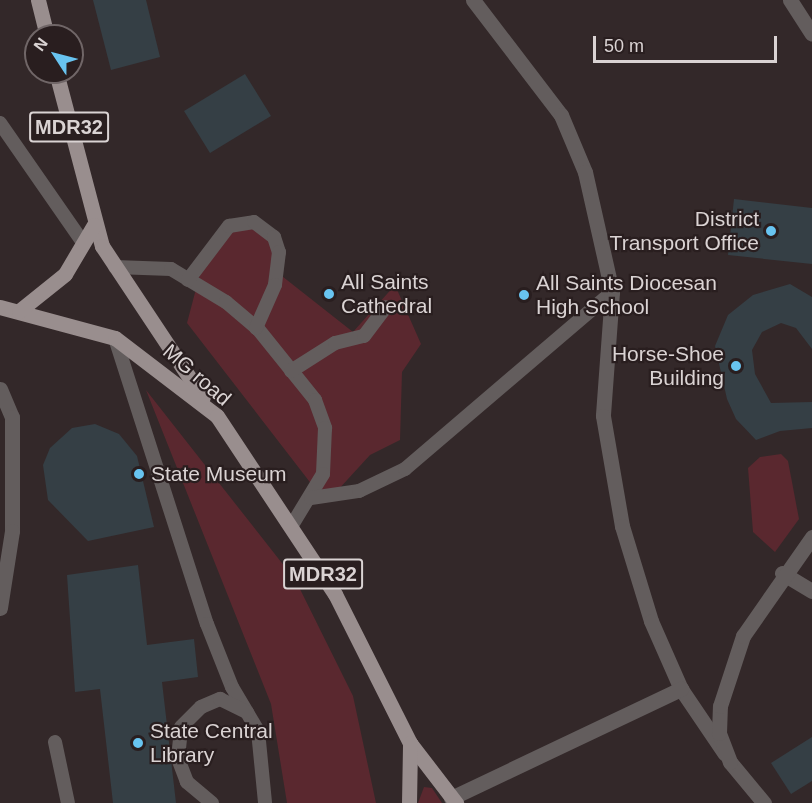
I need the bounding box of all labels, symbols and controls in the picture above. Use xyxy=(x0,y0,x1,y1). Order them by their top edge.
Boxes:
north arrow xyxy=(24,24,84,84)
scale bar xyxy=(596,24,780,62)
text: N xyxy=(30,35,51,54)
text: 50 m xyxy=(604,36,644,56)
road number: MDR32 xyxy=(28,110,110,144)
place label: District Transport Office xyxy=(610,206,759,256)
marker: District Transport Office xyxy=(764,224,778,238)
place label: All Saints Cathedral xyxy=(341,269,432,319)
place label: All Saints Diocesan High School xyxy=(536,270,717,320)
marker: All Saints Cathedral xyxy=(322,287,336,301)
marker: All Saints Diocesan High School xyxy=(517,288,531,302)
street label: MG road xyxy=(158,339,236,411)
place label: Horse-Shoe Building xyxy=(612,341,724,391)
marker: Horse-Shoe Building xyxy=(729,359,743,373)
place label: State Museum xyxy=(151,461,286,487)
marker: State Museum xyxy=(132,467,146,481)
road number: MDR32 xyxy=(282,557,364,591)
place label: State Central Library xyxy=(150,718,273,768)
marker: State Central Library xyxy=(131,736,145,750)

